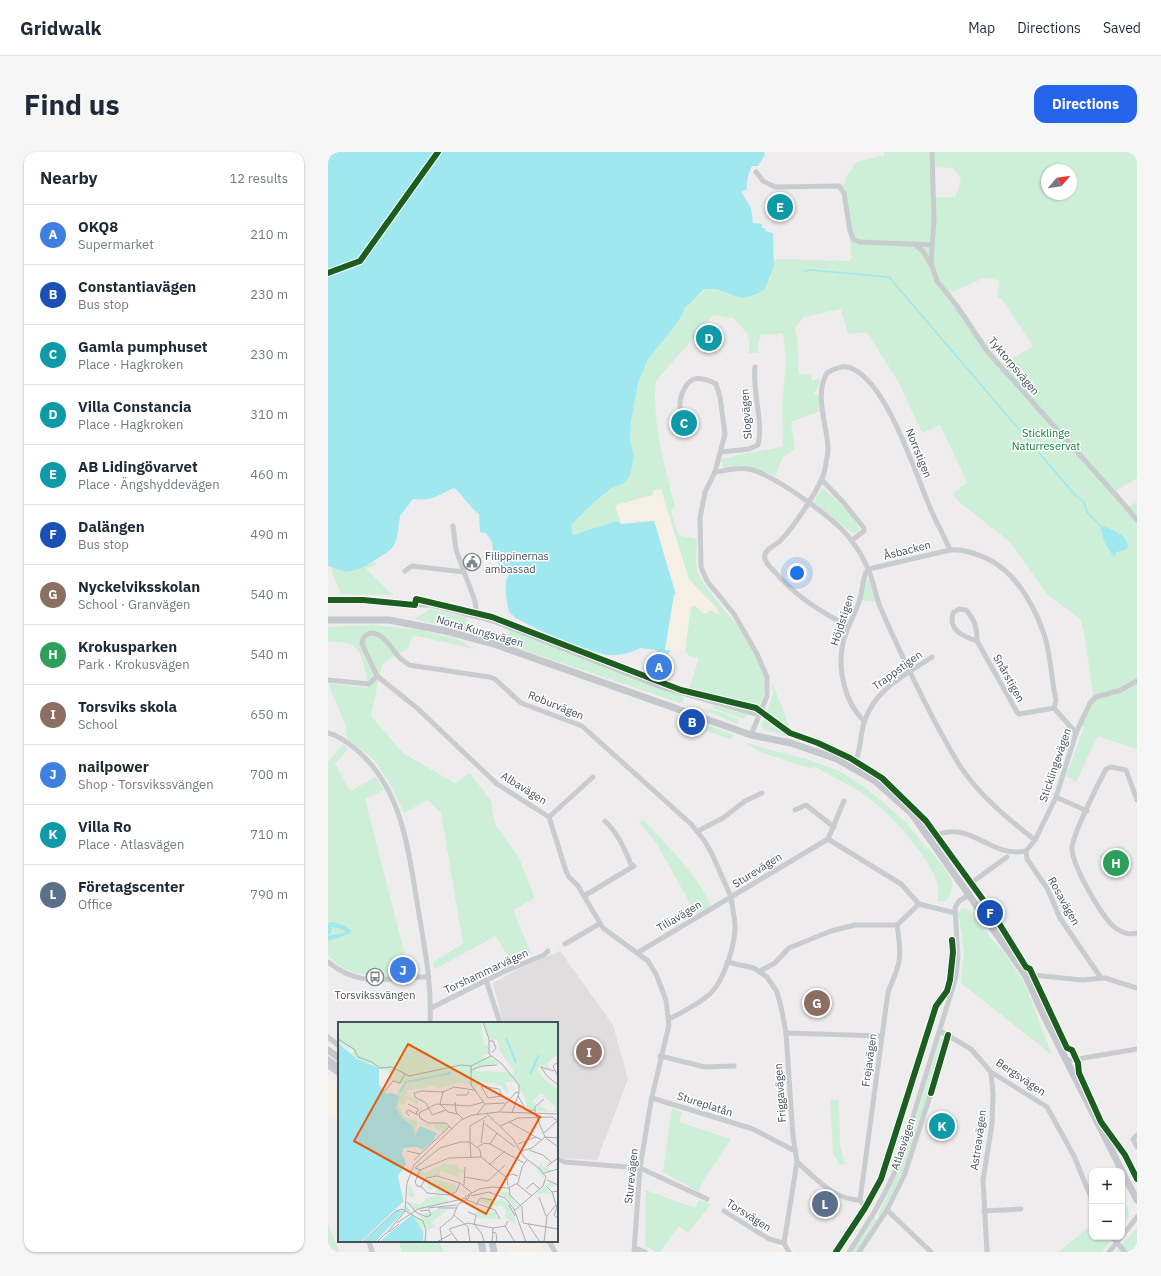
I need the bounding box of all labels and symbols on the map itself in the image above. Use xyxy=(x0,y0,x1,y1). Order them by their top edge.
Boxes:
north arrow xyxy=(1041,164,1077,200)
pin: E xyxy=(767,192,793,222)
pin: D xyxy=(696,323,722,353)
street label: Tyktorpsvägen xyxy=(986,334,1042,398)
street label: Slogvägen xyxy=(737,388,755,440)
pin: C xyxy=(671,408,697,438)
street label: Norrstigen xyxy=(903,426,935,480)
park label: Sticklinge Naturreservat xyxy=(1012,426,1080,453)
street label: Åsbacken xyxy=(882,537,932,563)
place label: Filippinernas ambassad xyxy=(485,549,549,576)
public building icon: Filippinernas ambassad xyxy=(462,552,482,572)
your location xyxy=(787,563,807,583)
street label: Höjdstigen xyxy=(827,593,857,647)
street label: Norra Kungsvägen xyxy=(435,612,525,650)
street label: Trappstigen xyxy=(869,647,925,693)
pin: A xyxy=(646,652,672,682)
street label: Snårstigen xyxy=(990,652,1028,704)
street label: Roburvägen xyxy=(526,687,586,723)
pin: B xyxy=(679,707,705,737)
street label: Sticklingevägen xyxy=(1036,726,1074,804)
street label: Albavägen xyxy=(498,768,550,808)
pin: H xyxy=(1103,848,1129,878)
street label: Sturevägen xyxy=(730,849,784,891)
street label: Rosavägen xyxy=(1045,874,1083,928)
street label: Tiliavägen xyxy=(654,897,704,935)
pin: F xyxy=(977,898,1003,928)
street label: Torshammarvägen xyxy=(441,945,531,997)
pin: J xyxy=(390,955,416,985)
bus stop icon: Torsvikssvängen xyxy=(365,967,385,987)
place label: Torsvikssvängen xyxy=(335,988,415,1002)
pin: G xyxy=(804,988,830,1018)
inset map xyxy=(338,1022,558,1242)
street label: Frejavägen xyxy=(858,1032,880,1088)
pin: I xyxy=(576,1037,602,1067)
street label: Bergsvägen xyxy=(993,1055,1049,1099)
street label: Friggavägen xyxy=(771,1063,789,1123)
street label: Stureplatån xyxy=(675,1088,735,1120)
street label: Astreavägen xyxy=(967,1109,989,1171)
pin: K xyxy=(929,1111,955,1141)
street label: Atlasvägen xyxy=(888,1116,918,1172)
street label: Sturevägen xyxy=(621,1148,641,1204)
pin: L xyxy=(812,1189,838,1219)
street label: Torsvägen xyxy=(724,1196,774,1234)

